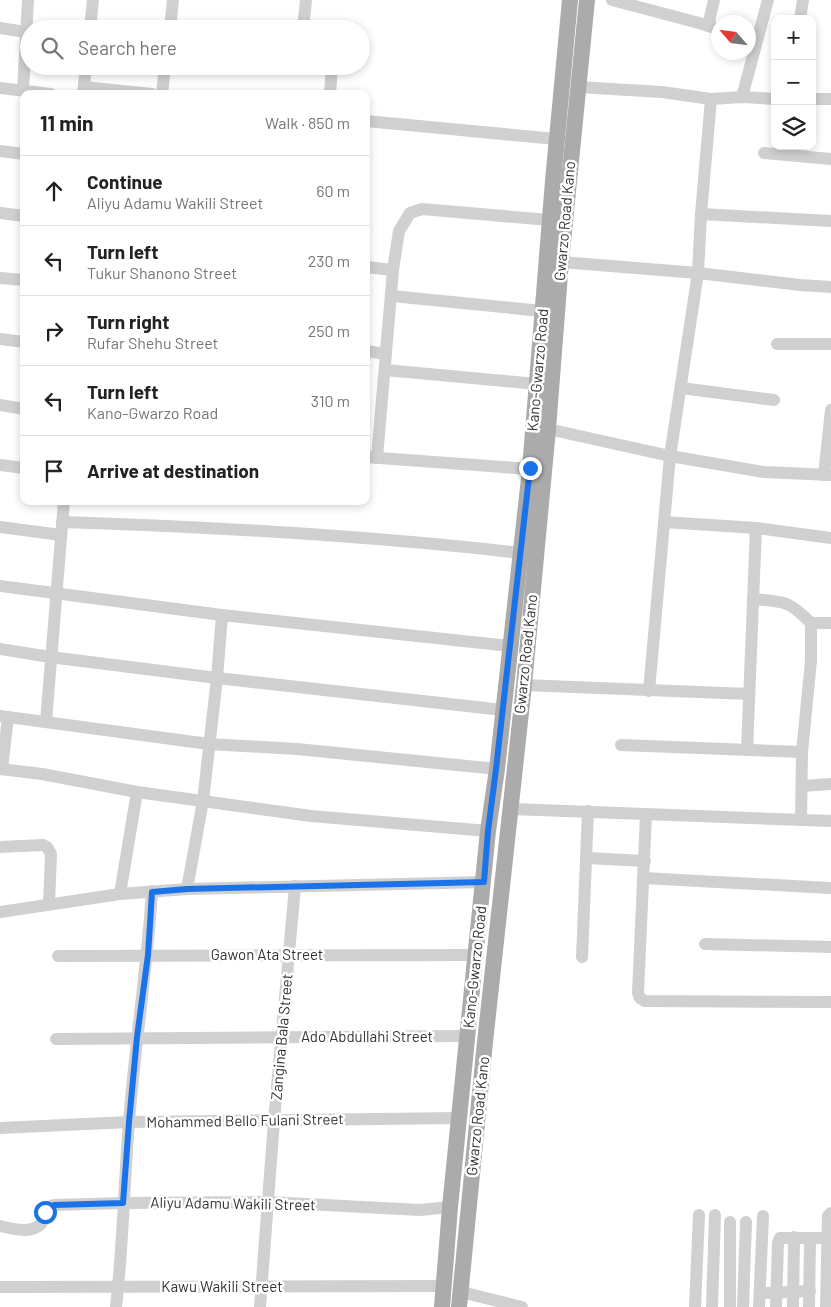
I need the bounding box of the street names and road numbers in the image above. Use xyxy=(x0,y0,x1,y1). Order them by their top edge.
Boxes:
street label: Gwarzo Road Kano xyxy=(550,160,578,281)
street label: Kano-Gwarzo Road xyxy=(523,308,551,432)
street label: Gwarzo Road Kano xyxy=(510,593,540,715)
street label: Kano-Gwarzo Road xyxy=(459,905,489,1029)
street label: Gawon Ata Street xyxy=(211,945,323,963)
street label: Zangina Bala Street xyxy=(267,973,295,1101)
street label: Ado Abdullahi Street xyxy=(301,1027,433,1045)
street label: Gwarzo Road Kano xyxy=(462,1055,492,1177)
street label: Mohammed Bello Fulani Street xyxy=(146,1109,344,1131)
street label: Aliyu Adamu Wakili Street xyxy=(150,1193,316,1213)
street label: Kawu Wakili Street xyxy=(161,1277,283,1295)

